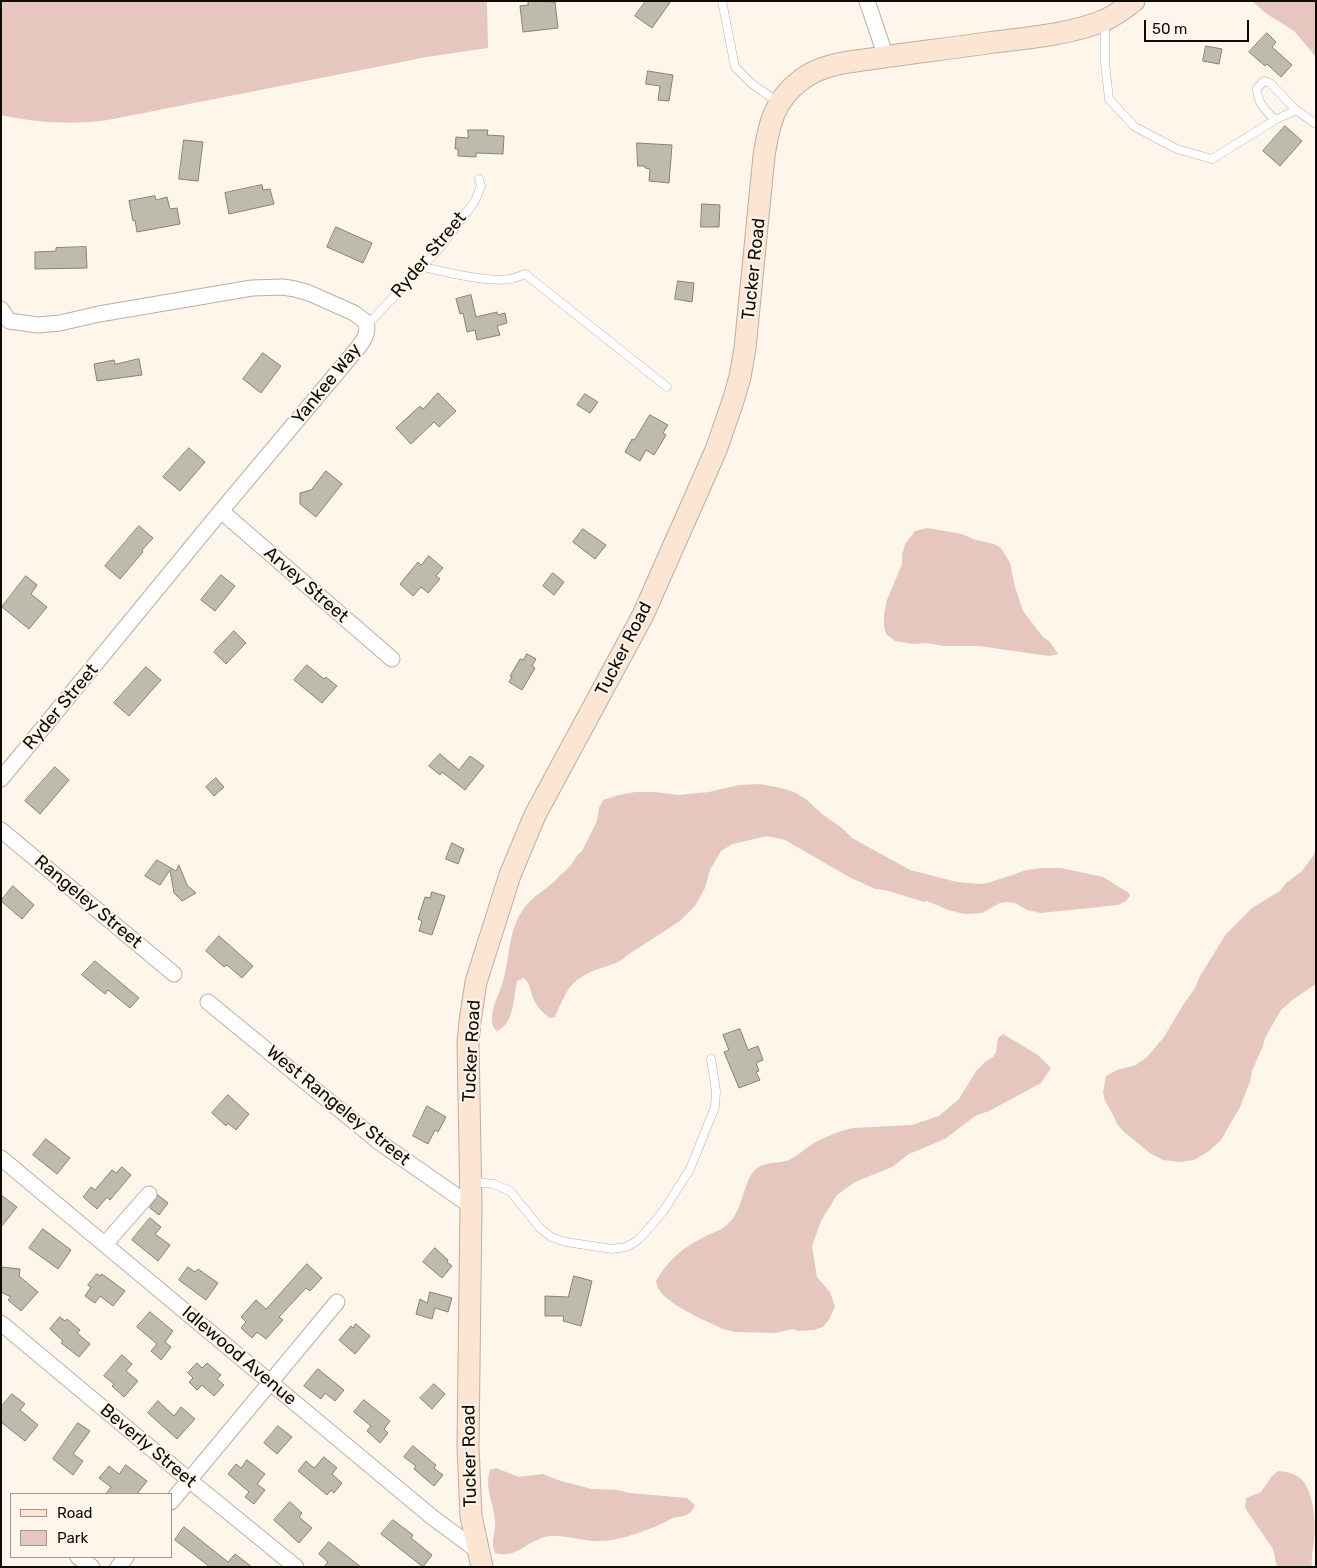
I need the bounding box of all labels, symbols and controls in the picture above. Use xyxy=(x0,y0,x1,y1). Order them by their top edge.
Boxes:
scale bar xyxy=(1147,10,1252,42)
text: 50 m xyxy=(1152,20,1187,38)
street label: Ryder Street xyxy=(387,208,471,302)
street label: Tucker Road xyxy=(738,217,770,321)
street label: Yankee Way xyxy=(288,339,366,429)
street label: Arvey Street xyxy=(259,543,353,627)
street label: Tucker Road xyxy=(591,598,657,700)
street label: Ryder Street xyxy=(19,660,103,754)
street label: Rangeley Street xyxy=(30,851,146,953)
street label: Tucker Road xyxy=(459,999,485,1103)
street label: West Rangeley Street xyxy=(262,1041,414,1171)
street label: Idlewood Avenue xyxy=(177,1302,301,1410)
street label: Beverly Street xyxy=(95,1399,201,1493)
street label: Tucker Road xyxy=(458,1405,482,1507)
legend xyxy=(10,1493,172,1558)
text: Road xyxy=(57,1504,93,1522)
text: Park xyxy=(57,1529,88,1547)

